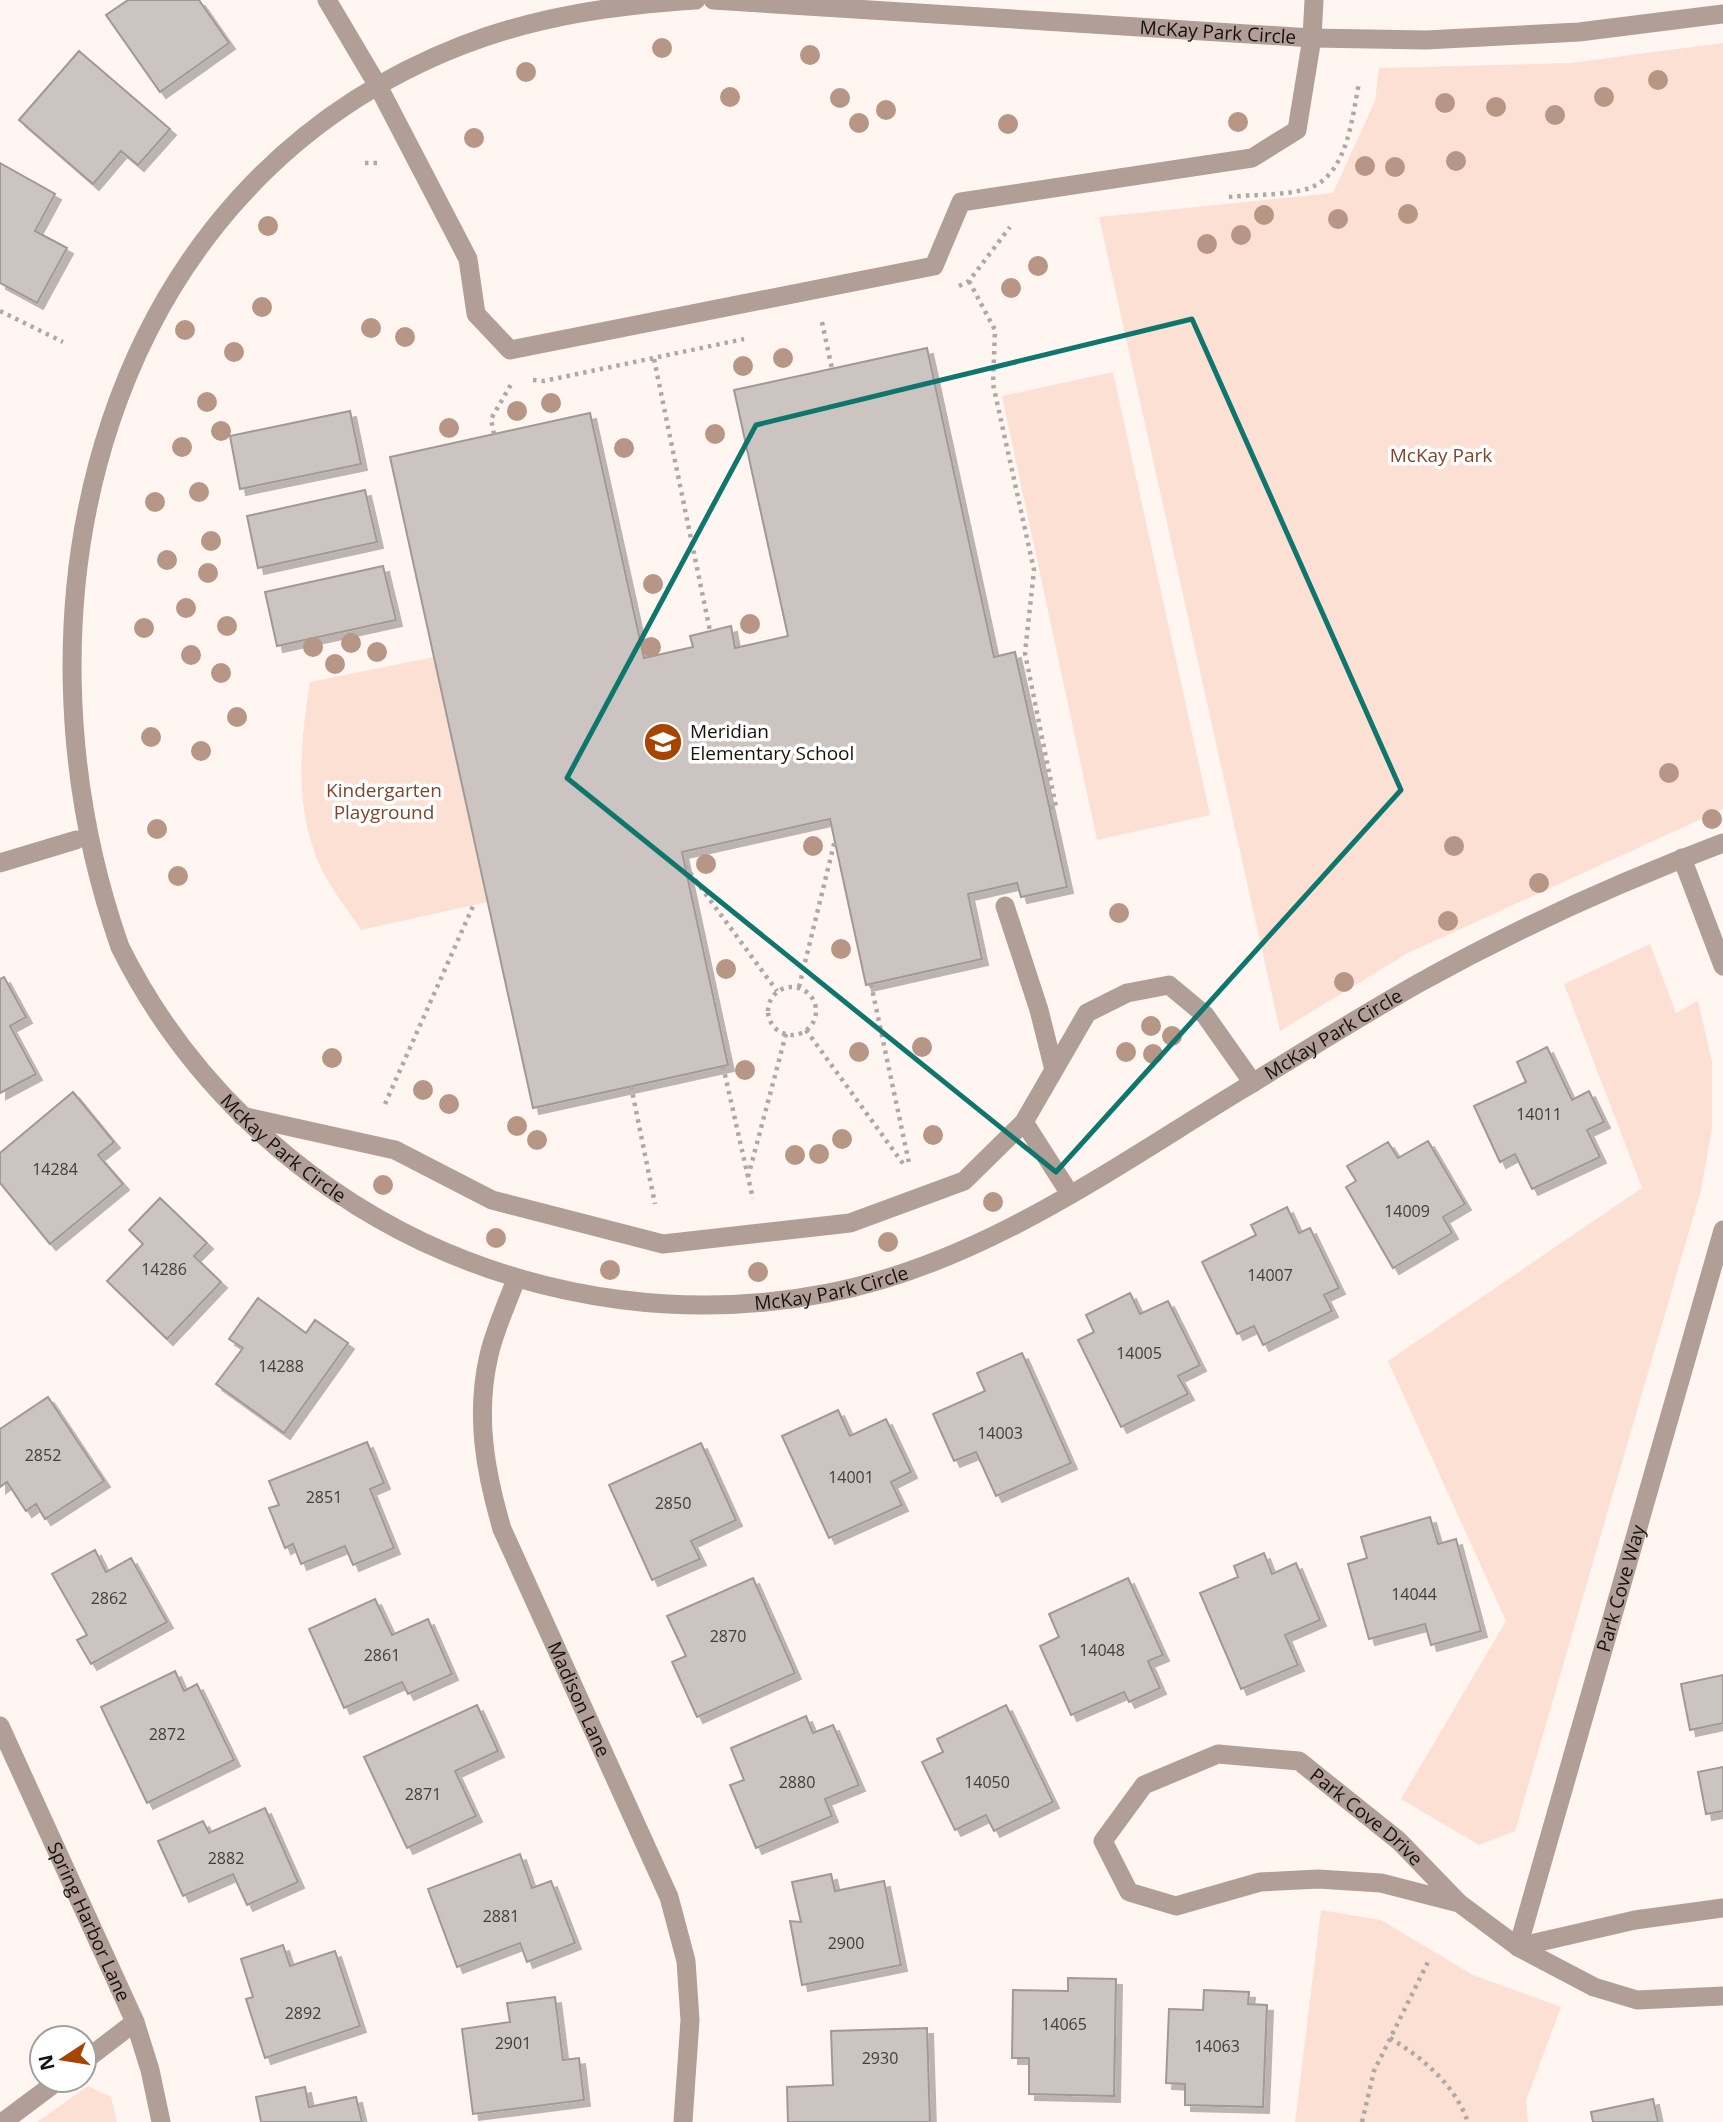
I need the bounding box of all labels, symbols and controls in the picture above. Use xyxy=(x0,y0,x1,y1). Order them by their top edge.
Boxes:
street label: McKay Park Circle xyxy=(1139,14,1297,50)
park label: McKay Park xyxy=(1390,442,1492,468)
place label: Meridian Elementary School xyxy=(690,718,854,766)
school or university icon: Meridian Elementary School xyxy=(642,721,684,763)
park label: Kindergarten Playground xyxy=(326,777,442,825)
street label: McKay Park Circle xyxy=(1259,982,1407,1086)
street label: McKay Park Circle xyxy=(215,1088,351,1208)
house number: 14011 xyxy=(1516,1103,1562,1125)
house number: 14284 xyxy=(32,1158,78,1180)
house number: 14009 xyxy=(1384,1200,1430,1222)
house number: 14286 xyxy=(141,1258,187,1280)
street label: McKay Park Circle xyxy=(753,1259,911,1316)
house number: 14007 xyxy=(1247,1264,1293,1286)
house number: 14005 xyxy=(1116,1342,1162,1364)
house number: 14288 xyxy=(258,1355,304,1377)
house number: 14003 xyxy=(977,1422,1023,1444)
house number: 2852 xyxy=(25,1444,61,1466)
house number: 14001 xyxy=(828,1466,874,1488)
house number: 2851 xyxy=(306,1486,342,1508)
house number: 2850 xyxy=(655,1492,691,1514)
street label: Park Cove Way xyxy=(1590,1521,1651,1655)
house number: 14044 xyxy=(1391,1583,1437,1605)
house number: 2862 xyxy=(91,1587,127,1609)
house number: 2870 xyxy=(710,1625,746,1647)
street label: Madison Lane xyxy=(542,1637,617,1761)
house number: 14048 xyxy=(1079,1639,1125,1661)
house number: 2861 xyxy=(364,1644,400,1666)
house number: 2872 xyxy=(149,1723,185,1745)
street label: Park Cove Drive xyxy=(1305,1762,1429,1871)
house number: 2880 xyxy=(779,1771,815,1793)
house number: 14050 xyxy=(964,1771,1010,1793)
house number: 2871 xyxy=(405,1783,441,1805)
street label: Spring Harbor Lane xyxy=(42,1838,137,2005)
house number: 2882 xyxy=(208,1847,244,1869)
house number: 2881 xyxy=(483,1905,519,1927)
house number: 2900 xyxy=(828,1932,864,1954)
house number: 2892 xyxy=(285,2002,321,2024)
house number: 14065 xyxy=(1041,2013,1087,2035)
north arrow xyxy=(28,2024,98,2094)
house number: 2901 xyxy=(495,2032,531,2054)
house number: 14063 xyxy=(1194,2035,1240,2057)
house number: 2930 xyxy=(862,2047,898,2069)
text: N xyxy=(32,2052,61,2073)

